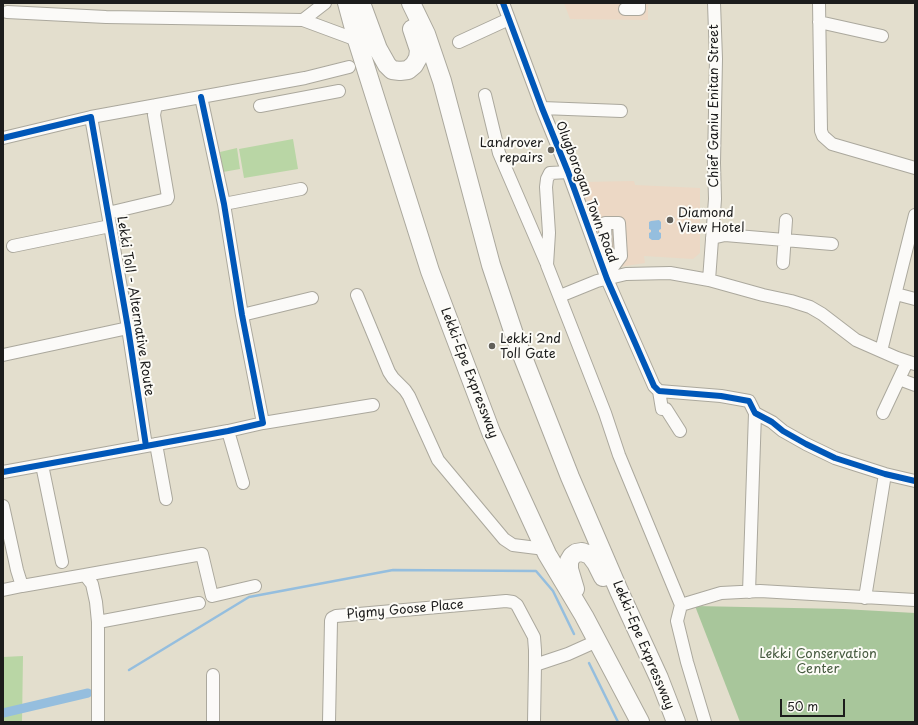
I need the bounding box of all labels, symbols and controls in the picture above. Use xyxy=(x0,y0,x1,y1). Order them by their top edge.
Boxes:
street label: Chief Ganiu Enitan Street xyxy=(706,24,722,188)
street label: Olugborogan Town Road xyxy=(552,119,620,265)
place label: Landrover repairs xyxy=(480,135,543,166)
marker: Landrover repairs xyxy=(546,145,556,155)
place label: Diamond View Hotel xyxy=(678,205,744,236)
street label: Lekki Toll - Alternative Route xyxy=(113,215,157,397)
marker: Diamond View Hotel xyxy=(665,215,675,225)
street label: Lekki-Epe Expressway xyxy=(437,306,501,440)
place label: Lekki 2nd Toll Gate xyxy=(500,331,561,362)
marker: Lekki 2nd Toll Gate xyxy=(487,341,497,351)
street label: Lekki-Epe Expressway xyxy=(609,578,677,712)
street label: Pigmy Goose Place xyxy=(346,597,464,623)
park label: Lekki Conservation Center xyxy=(759,646,877,677)
scale bar xyxy=(782,691,847,717)
text: 50 m xyxy=(787,697,818,715)

